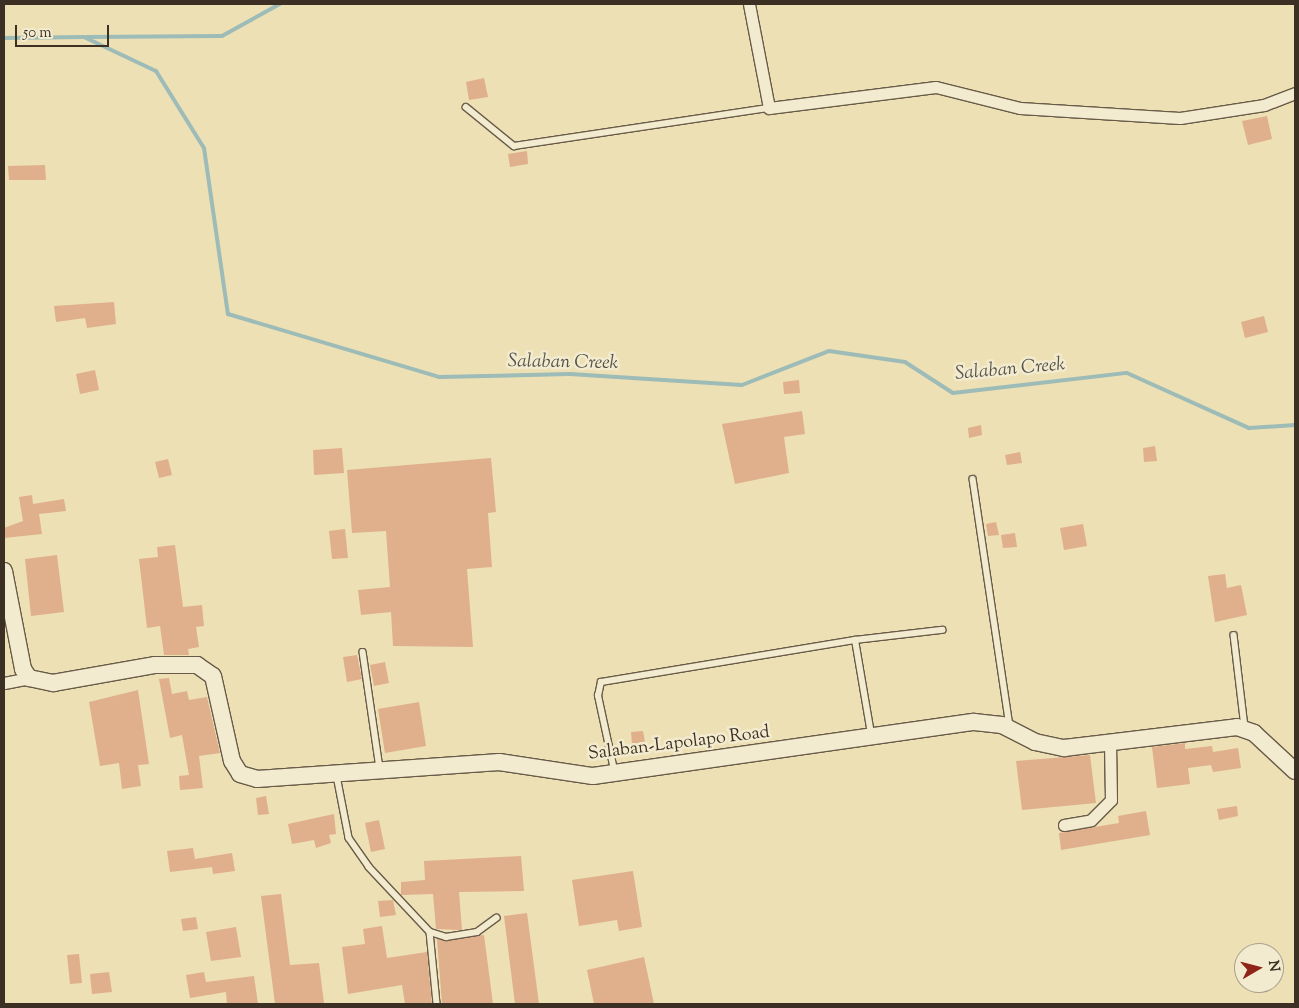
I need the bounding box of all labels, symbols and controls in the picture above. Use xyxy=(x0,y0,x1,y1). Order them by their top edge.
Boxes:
scale bar xyxy=(18,15,111,47)
text: 50 m xyxy=(23,23,52,44)
water label: Salaban Creek xyxy=(508,351,618,375)
water label: Salaban Creek xyxy=(954,354,1066,386)
street label: Salaban-Lapolapo Road xyxy=(587,722,771,766)
north arrow xyxy=(1234,943,1284,993)
text: N xyxy=(1262,959,1284,973)

